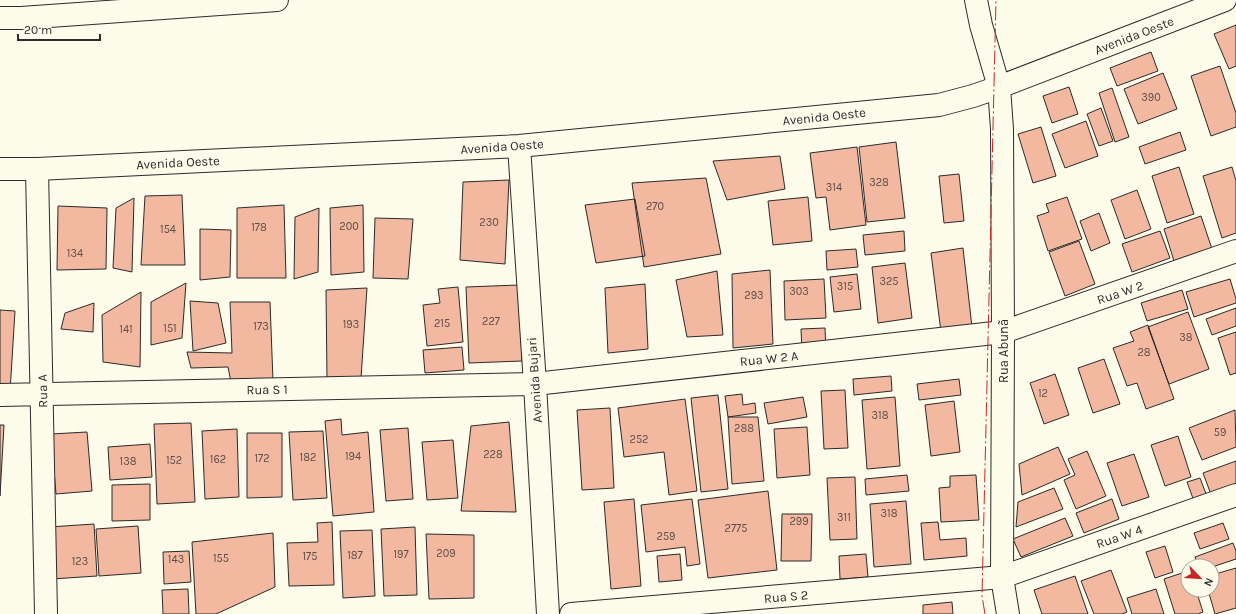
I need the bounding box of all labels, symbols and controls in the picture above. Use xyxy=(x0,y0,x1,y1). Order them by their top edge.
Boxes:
street label: Avenida Oeste xyxy=(1092,13,1176,57)
scale bar xyxy=(18,16,100,42)
text: 20 m xyxy=(24,23,52,37)
house number: 390 xyxy=(1141,91,1161,104)
street label: Avenida Oeste xyxy=(782,105,867,128)
street label: Avenida Oeste xyxy=(460,136,545,157)
street label: Avenida Oeste xyxy=(136,153,220,172)
house number: 328 xyxy=(869,176,889,189)
house number: 314 xyxy=(826,181,842,194)
house number: 270 xyxy=(646,200,664,213)
house number: 230 xyxy=(479,216,499,229)
house number: 200 xyxy=(339,220,359,233)
house number: 178 xyxy=(251,221,267,234)
house number: 154 xyxy=(160,223,176,236)
house number: 134 xyxy=(67,247,83,260)
house number: 325 xyxy=(879,275,899,288)
street label: Rua W 2 xyxy=(1095,278,1145,307)
house number: 315 xyxy=(837,280,853,293)
house number: 303 xyxy=(789,285,809,298)
house number: 293 xyxy=(744,289,764,302)
house number: 227 xyxy=(482,315,500,328)
house number: 215 xyxy=(434,317,450,330)
house number: 193 xyxy=(343,318,359,331)
street label: Rua Abunã xyxy=(996,319,1011,383)
house number: 173 xyxy=(253,320,269,333)
house number: 151 xyxy=(163,322,177,335)
house number: 141 xyxy=(119,323,133,336)
house number: 38 xyxy=(1179,331,1193,344)
street label: Avenida Bujari xyxy=(524,337,545,423)
house number: 28 xyxy=(1137,346,1151,359)
street label: Rua W 2 A xyxy=(739,348,800,369)
street label: Rua A xyxy=(35,374,50,408)
street label: Rua S 1 xyxy=(246,382,288,397)
house number: 12 xyxy=(1038,387,1048,400)
house number: 318 xyxy=(872,409,889,422)
house number: 288 xyxy=(734,422,754,435)
house number: 59 xyxy=(1214,426,1226,439)
house number: 252 xyxy=(630,433,648,446)
house number: 228 xyxy=(483,448,503,461)
house number: 194 xyxy=(345,450,361,463)
house number: 182 xyxy=(300,451,316,464)
house number: 172 xyxy=(254,452,270,465)
house number: 162 xyxy=(210,453,226,466)
house number: 152 xyxy=(166,454,182,467)
house number: 138 xyxy=(120,455,137,468)
house number: 318 xyxy=(881,507,898,520)
house number: 311 xyxy=(837,511,851,524)
house number: 299 xyxy=(789,515,809,528)
house number: 2775 xyxy=(725,522,747,535)
street label: Rua W 4 xyxy=(1094,522,1144,551)
house number: 259 xyxy=(657,530,675,543)
house number: 209 xyxy=(436,547,456,560)
house number: 197 xyxy=(393,548,409,561)
house number: 187 xyxy=(347,549,363,562)
house number: 175 xyxy=(302,550,318,563)
house number: 155 xyxy=(213,552,229,565)
house number: 143 xyxy=(168,553,184,566)
house number: 123 xyxy=(72,555,88,568)
north arrow xyxy=(1180,558,1220,598)
text: N xyxy=(1201,576,1216,588)
street label: Rua S 2 xyxy=(763,587,809,606)

